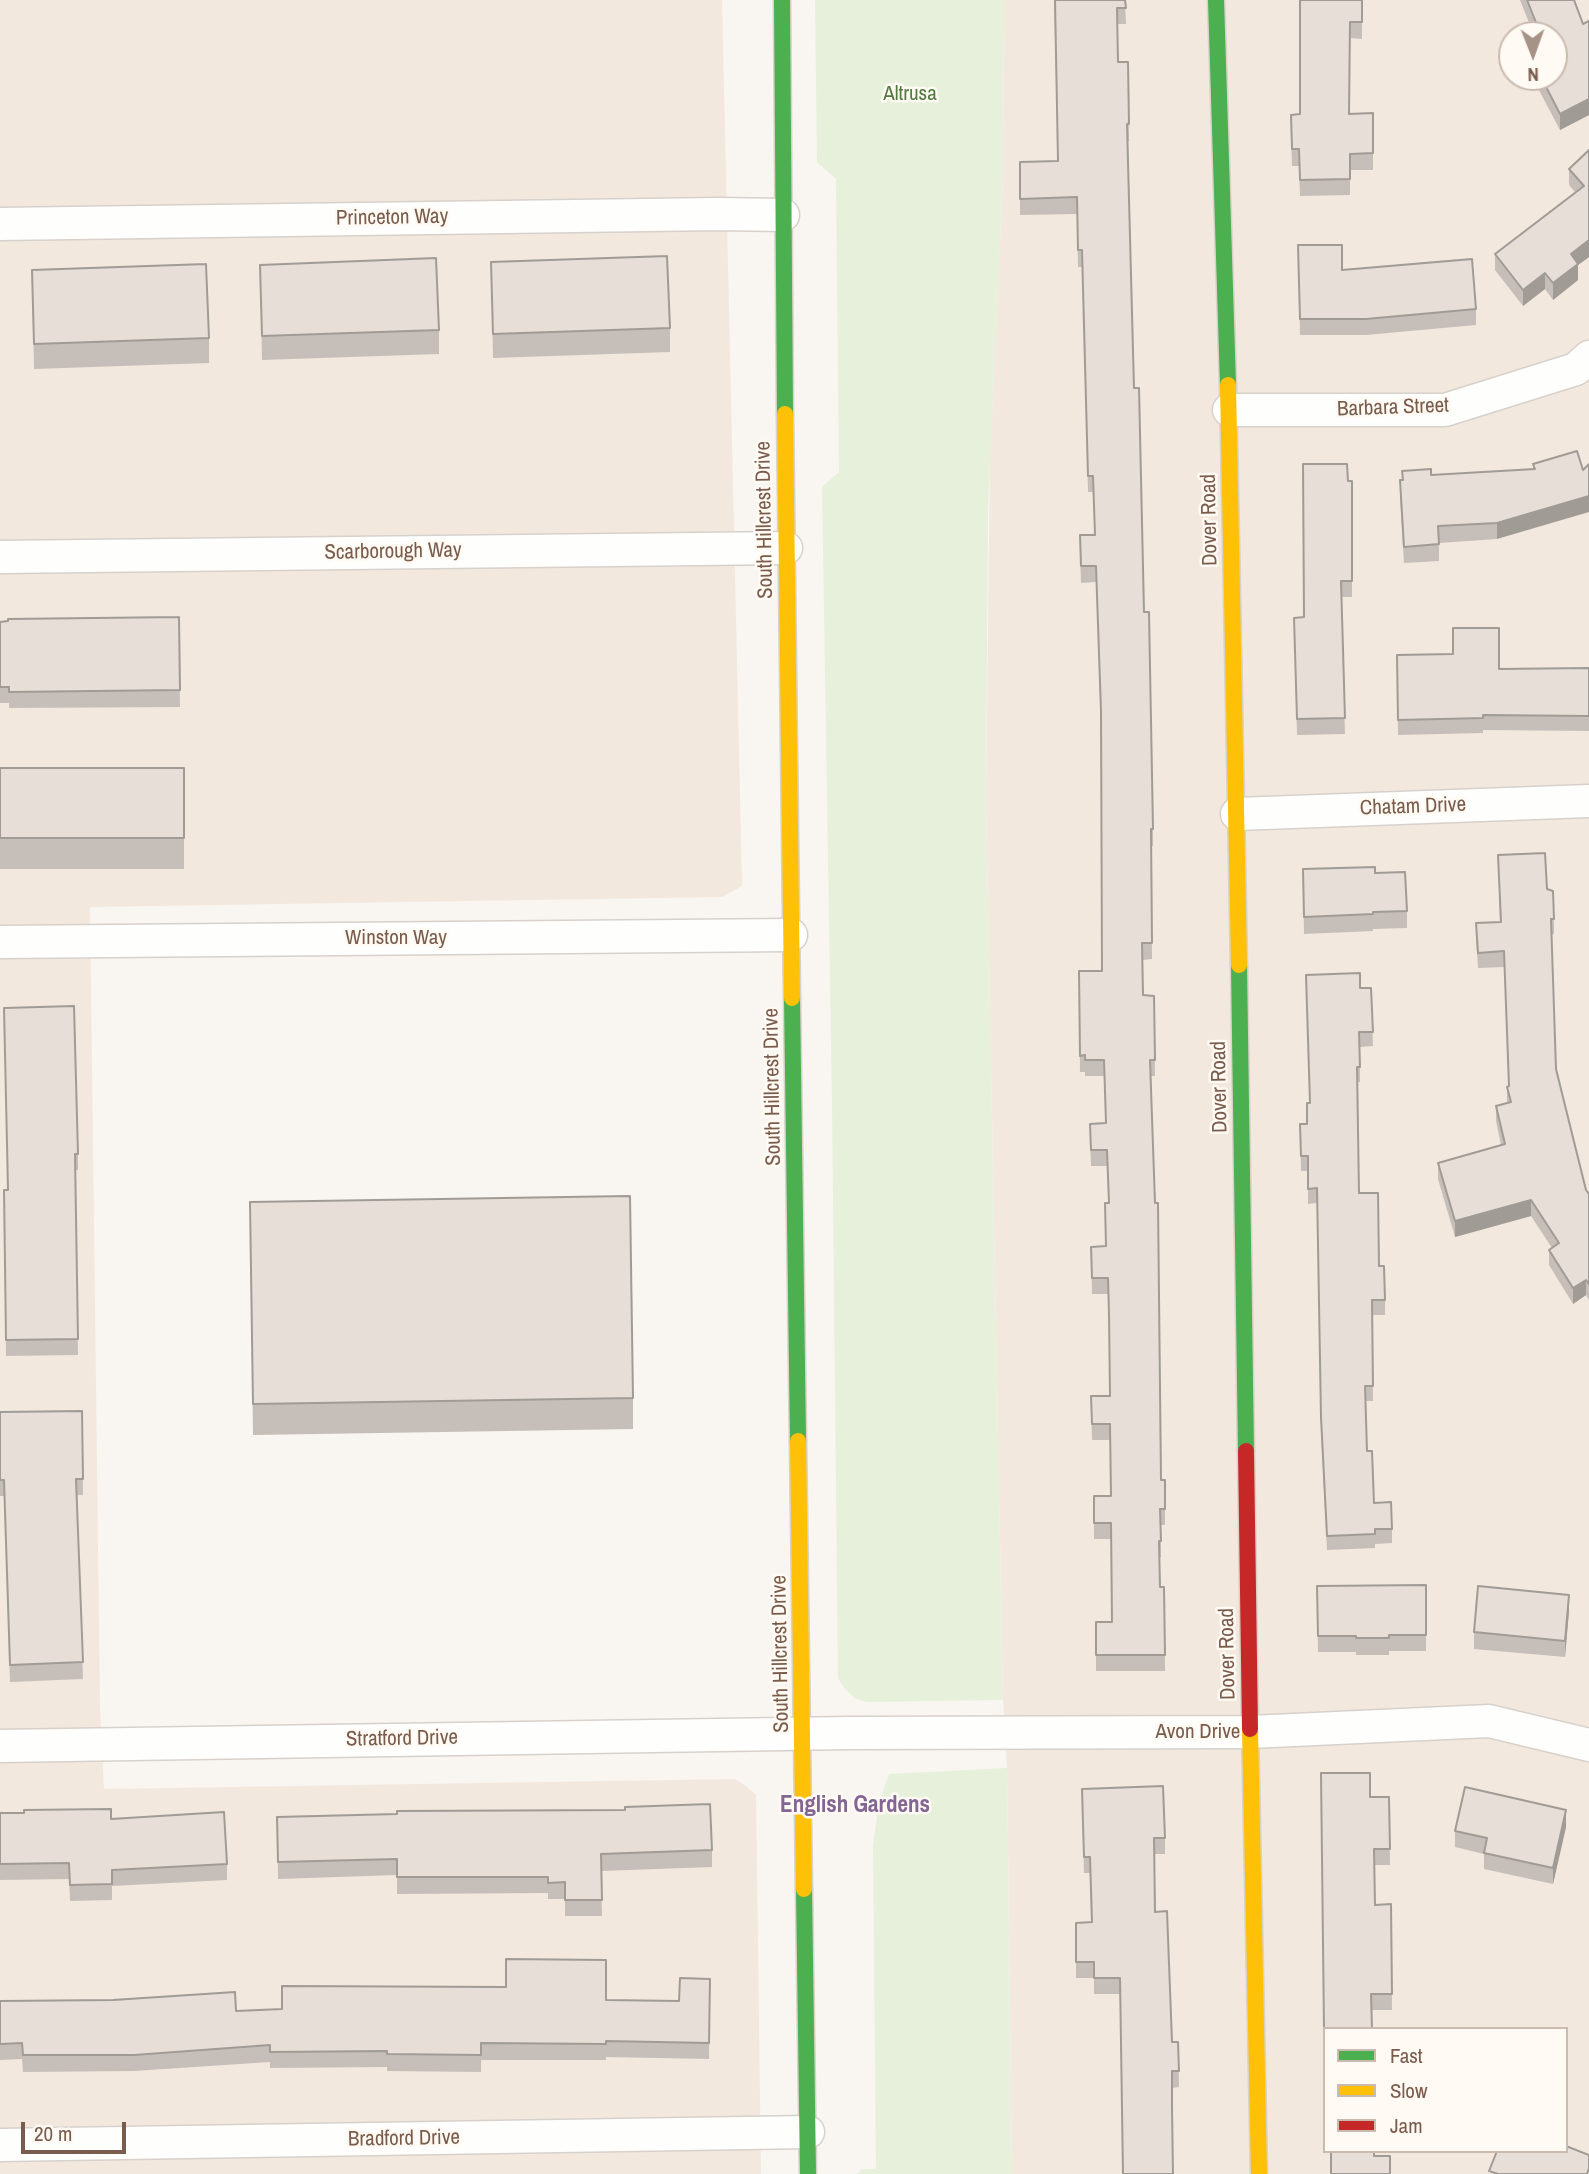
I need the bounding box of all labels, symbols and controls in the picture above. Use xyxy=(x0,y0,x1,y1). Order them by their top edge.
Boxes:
north arrow xyxy=(1498,21,1568,91)
text: N xyxy=(1527,62,1539,88)
park label: Altrusa xyxy=(883,81,937,107)
street label: Princeton Way xyxy=(336,204,448,232)
street label: Barbara Street xyxy=(1337,393,1449,423)
street label: South Hillcrest Drive xyxy=(751,441,779,599)
street label: Dover Road xyxy=(1197,474,1223,566)
street label: Scarborough Way xyxy=(324,538,462,566)
street label: Chatam Drive xyxy=(1359,793,1467,821)
street label: Winston Way xyxy=(345,925,447,951)
street label: South Hillcrest Drive xyxy=(759,1008,787,1166)
street label: Dover Road xyxy=(1207,1041,1233,1133)
street label: South Hillcrest Drive xyxy=(767,1575,795,1733)
street label: Dover Road xyxy=(1215,1608,1241,1700)
street label: Avon Drive xyxy=(1156,1719,1240,1745)
street label: Stratford Drive xyxy=(346,1725,458,1753)
district label: English Gardens xyxy=(780,1792,930,1820)
legend xyxy=(1323,2027,1568,2153)
text: Fast xyxy=(1390,2041,1423,2070)
text: Slow xyxy=(1390,2076,1427,2105)
scale bar xyxy=(24,2108,130,2152)
text: Jam xyxy=(1390,2111,1423,2140)
text: 20 m xyxy=(34,2119,72,2148)
street label: Bradford Drive xyxy=(348,2125,460,2153)

